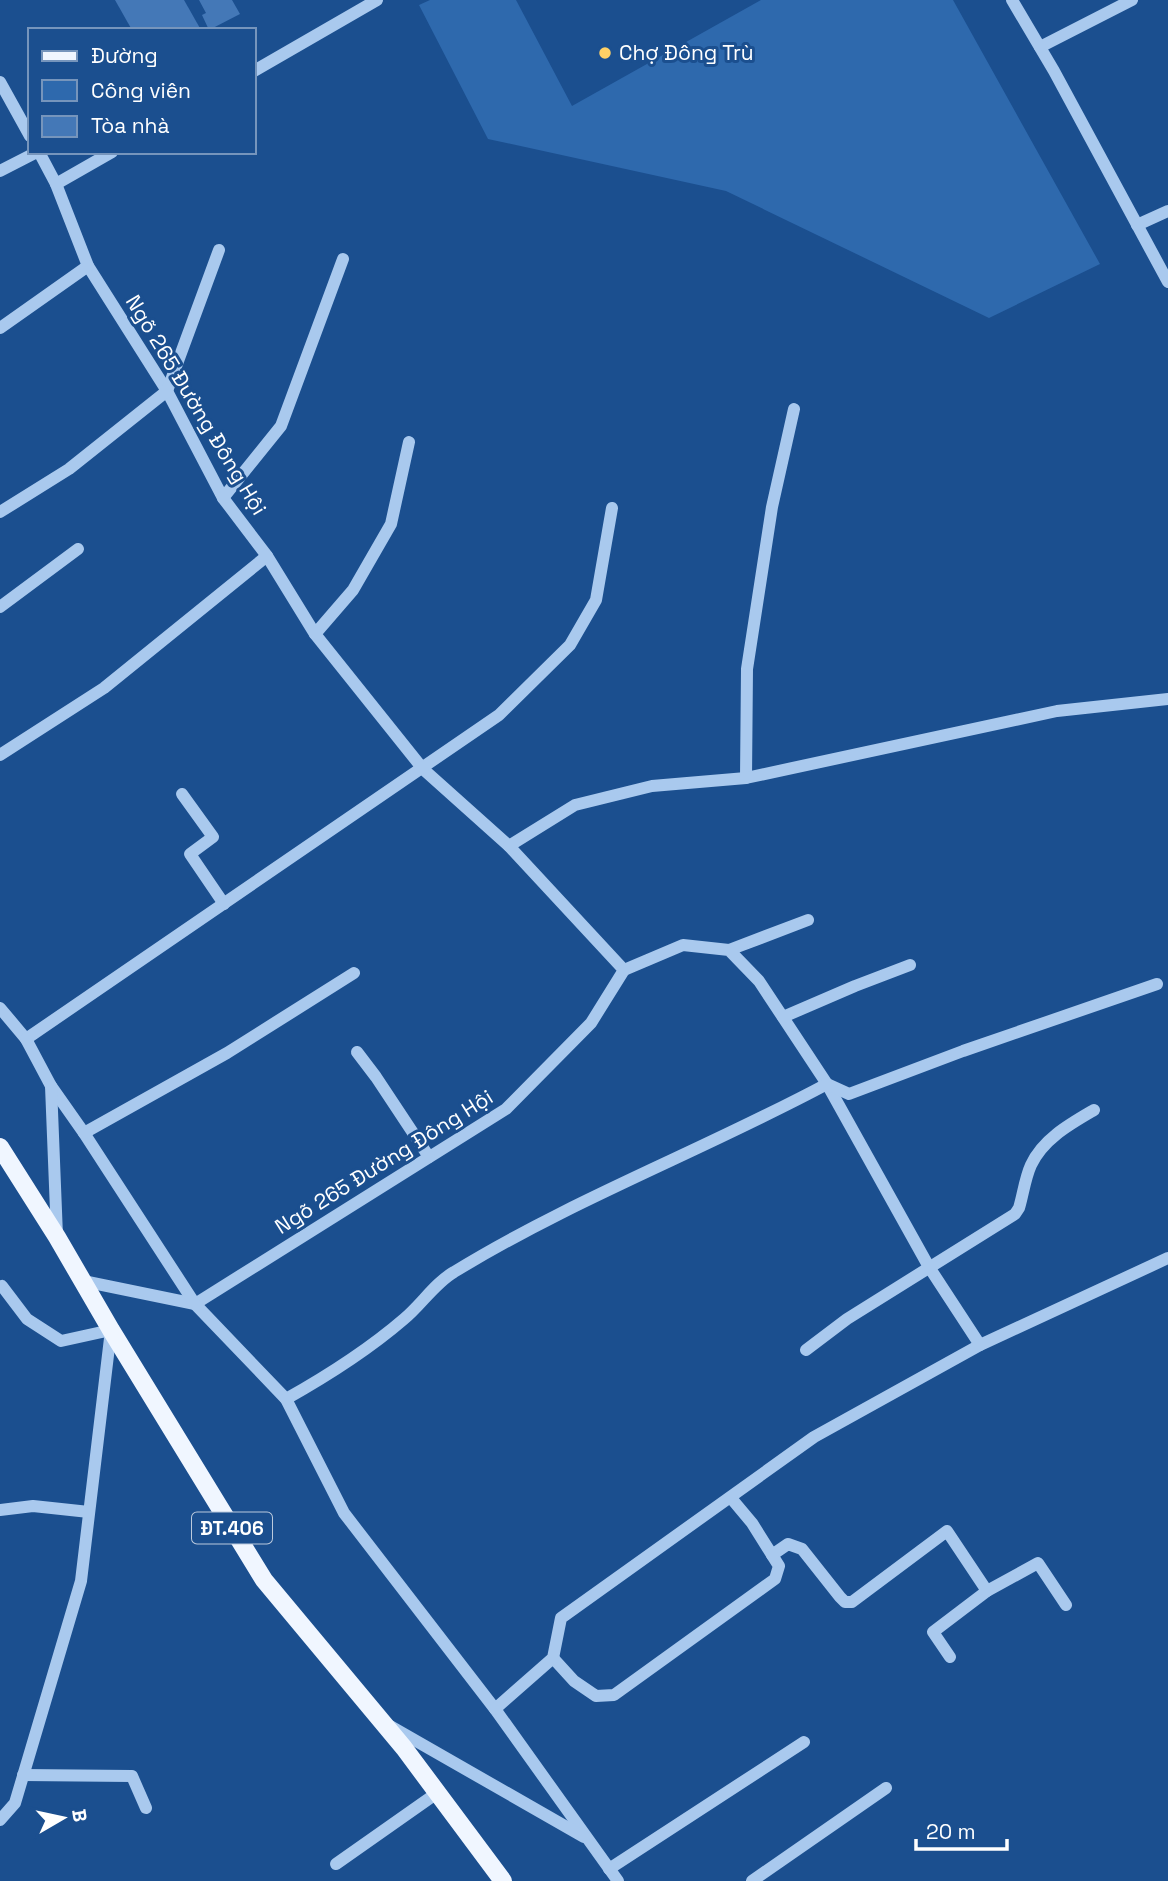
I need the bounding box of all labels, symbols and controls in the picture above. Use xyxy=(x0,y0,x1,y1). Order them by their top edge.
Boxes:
legend xyxy=(28,28,256,154)
place label: Chợ Đông Trù xyxy=(619,39,754,66)
text: Đường xyxy=(91,42,158,69)
marker: Chợ Đông Trù xyxy=(597,45,613,61)
text: Công viên xyxy=(91,77,191,104)
text: Tòa nhà xyxy=(91,112,170,139)
street label: Ngõ 265 Đường Đông Hội xyxy=(120,290,273,520)
street label: Ngõ 265 Đường Đông Hội xyxy=(270,1083,498,1240)
road number: ĐT.406 xyxy=(192,1512,272,1544)
north arrow xyxy=(28,1783,98,1853)
text: B xyxy=(66,1807,93,1824)
scale bar xyxy=(916,1808,1007,1852)
text: 20 m xyxy=(926,1818,976,1845)

